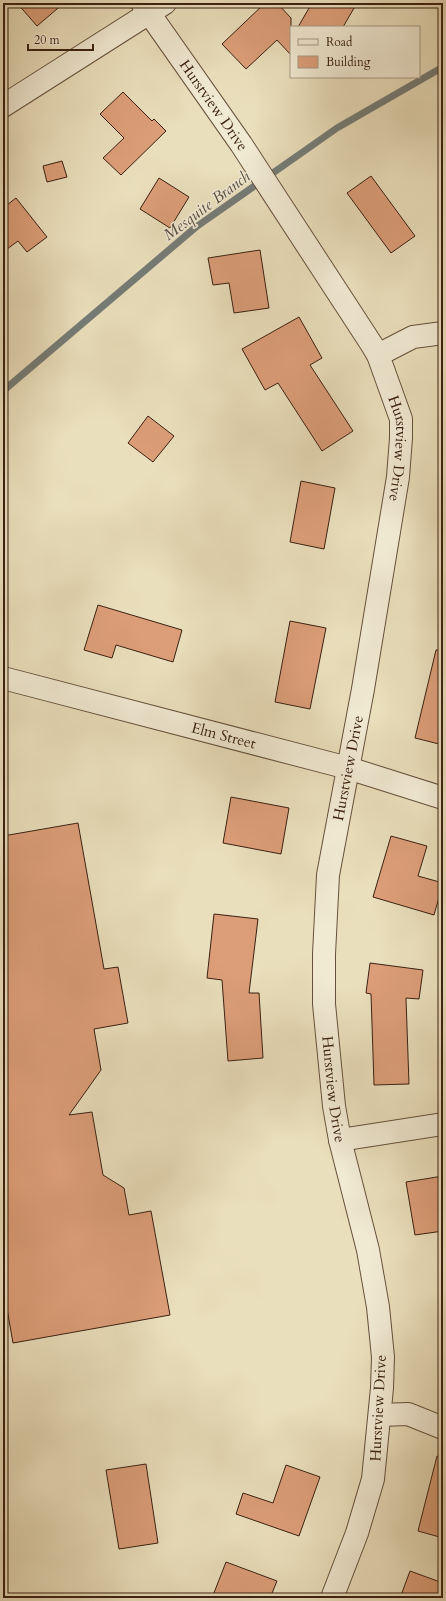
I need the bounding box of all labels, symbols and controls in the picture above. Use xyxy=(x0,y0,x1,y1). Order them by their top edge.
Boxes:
scale bar xyxy=(28,26,93,52)
legend xyxy=(290,26,420,78)
text: 20 m xyxy=(34,32,61,48)
text: Road xyxy=(326,34,353,50)
text: Building xyxy=(326,54,371,70)
street label: Hurstview Drive xyxy=(175,56,253,155)
water label: Mesquite Branch xyxy=(159,166,255,246)
street label: Hurstview Drive xyxy=(383,393,411,503)
street label: Hurstview Drive xyxy=(328,713,368,822)
street label: Elm Street xyxy=(189,718,258,754)
street label: Hurstview Drive xyxy=(317,1035,350,1144)
street label: Hurstview Drive xyxy=(365,1354,391,1462)

